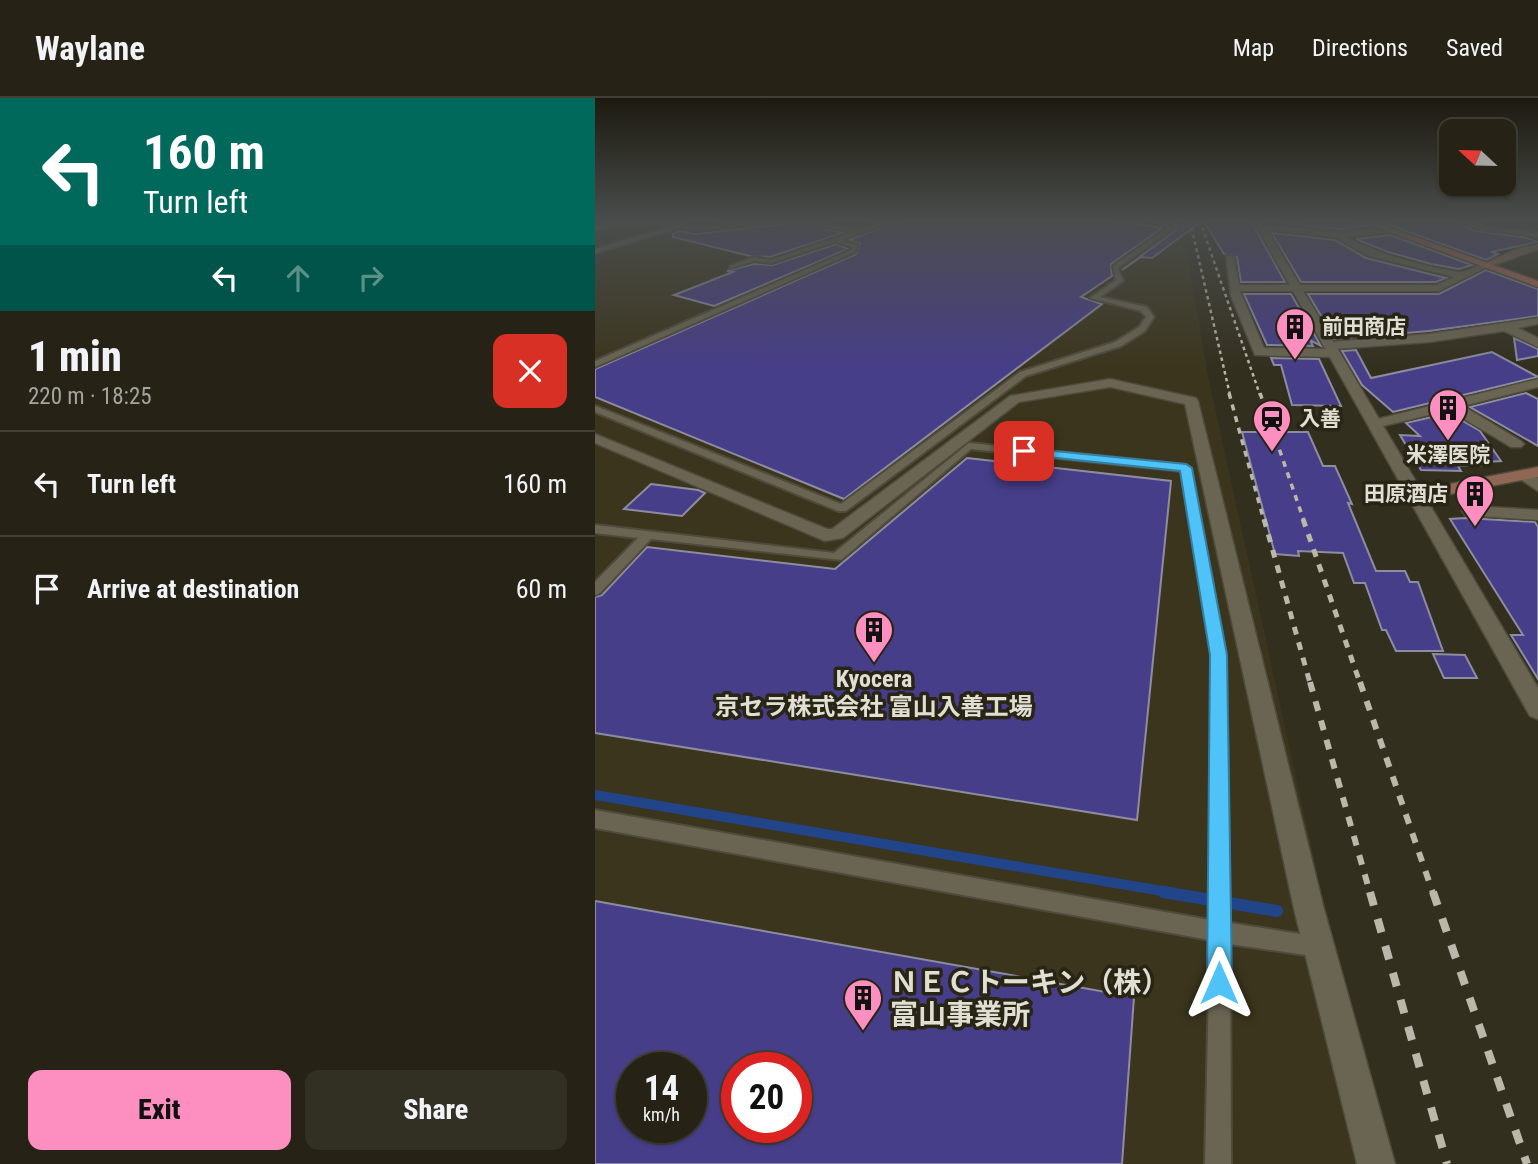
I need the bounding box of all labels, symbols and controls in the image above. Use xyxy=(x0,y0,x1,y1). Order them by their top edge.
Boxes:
text: Waylane xyxy=(35,29,145,68)
text: Map xyxy=(1233,34,1274,62)
text: Directions xyxy=(1312,34,1408,62)
text: Saved xyxy=(1446,34,1503,62)
north arrow xyxy=(1439,119,1515,196)
map controls xyxy=(1439,119,1516,196)
text: 160 m xyxy=(143,124,265,181)
icon: left xyxy=(28,126,119,217)
text: Turn left xyxy=(143,183,248,221)
icon: left xyxy=(206,259,244,297)
icon: ahead xyxy=(279,259,317,297)
icon: right xyxy=(352,259,390,297)
building icon: 前田商店 xyxy=(1274,306,1316,361)
place label: 前田商店 xyxy=(1322,315,1406,339)
text: 1 min xyxy=(28,332,122,381)
button: close xyxy=(493,334,567,408)
text: 220 m · 18:25 xyxy=(28,383,152,410)
building icon: 米澤医院 xyxy=(1427,387,1469,442)
station icon: 入善 xyxy=(1251,398,1293,453)
place label: 入善 xyxy=(1299,407,1341,431)
pin xyxy=(994,421,1054,481)
icon: arrive xyxy=(1005,432,1043,470)
place label: 米澤医院 xyxy=(1406,443,1490,467)
icon: left xyxy=(28,465,66,503)
text: Turn left xyxy=(87,469,176,499)
text: 160 m xyxy=(503,469,567,499)
building icon: 田原酒店 xyxy=(1454,473,1496,528)
place label: 田原酒店 xyxy=(1364,482,1448,506)
icon: arrive xyxy=(28,570,66,608)
text: Arrive at destination xyxy=(87,574,299,604)
text: 60 m xyxy=(516,574,567,604)
building icon: Kyocera 京セラ株式会社 富山入善工場 xyxy=(853,609,895,664)
place label: Kyocera 京セラ株式会社 富山入善工場 xyxy=(715,665,1033,721)
position arrow xyxy=(1182,946,1256,1020)
place label: ＮＥＣトーキン（株） 富山事業所 xyxy=(890,966,1169,1031)
building icon: ＮＥＣトーキン（株） 富山事業所 xyxy=(842,977,884,1032)
speed limit sign: 20 xyxy=(721,1052,812,1143)
text: 14 xyxy=(644,1068,679,1109)
button: Exit xyxy=(28,1070,291,1150)
button: Share xyxy=(305,1070,567,1150)
text: km/h xyxy=(643,1104,680,1125)

